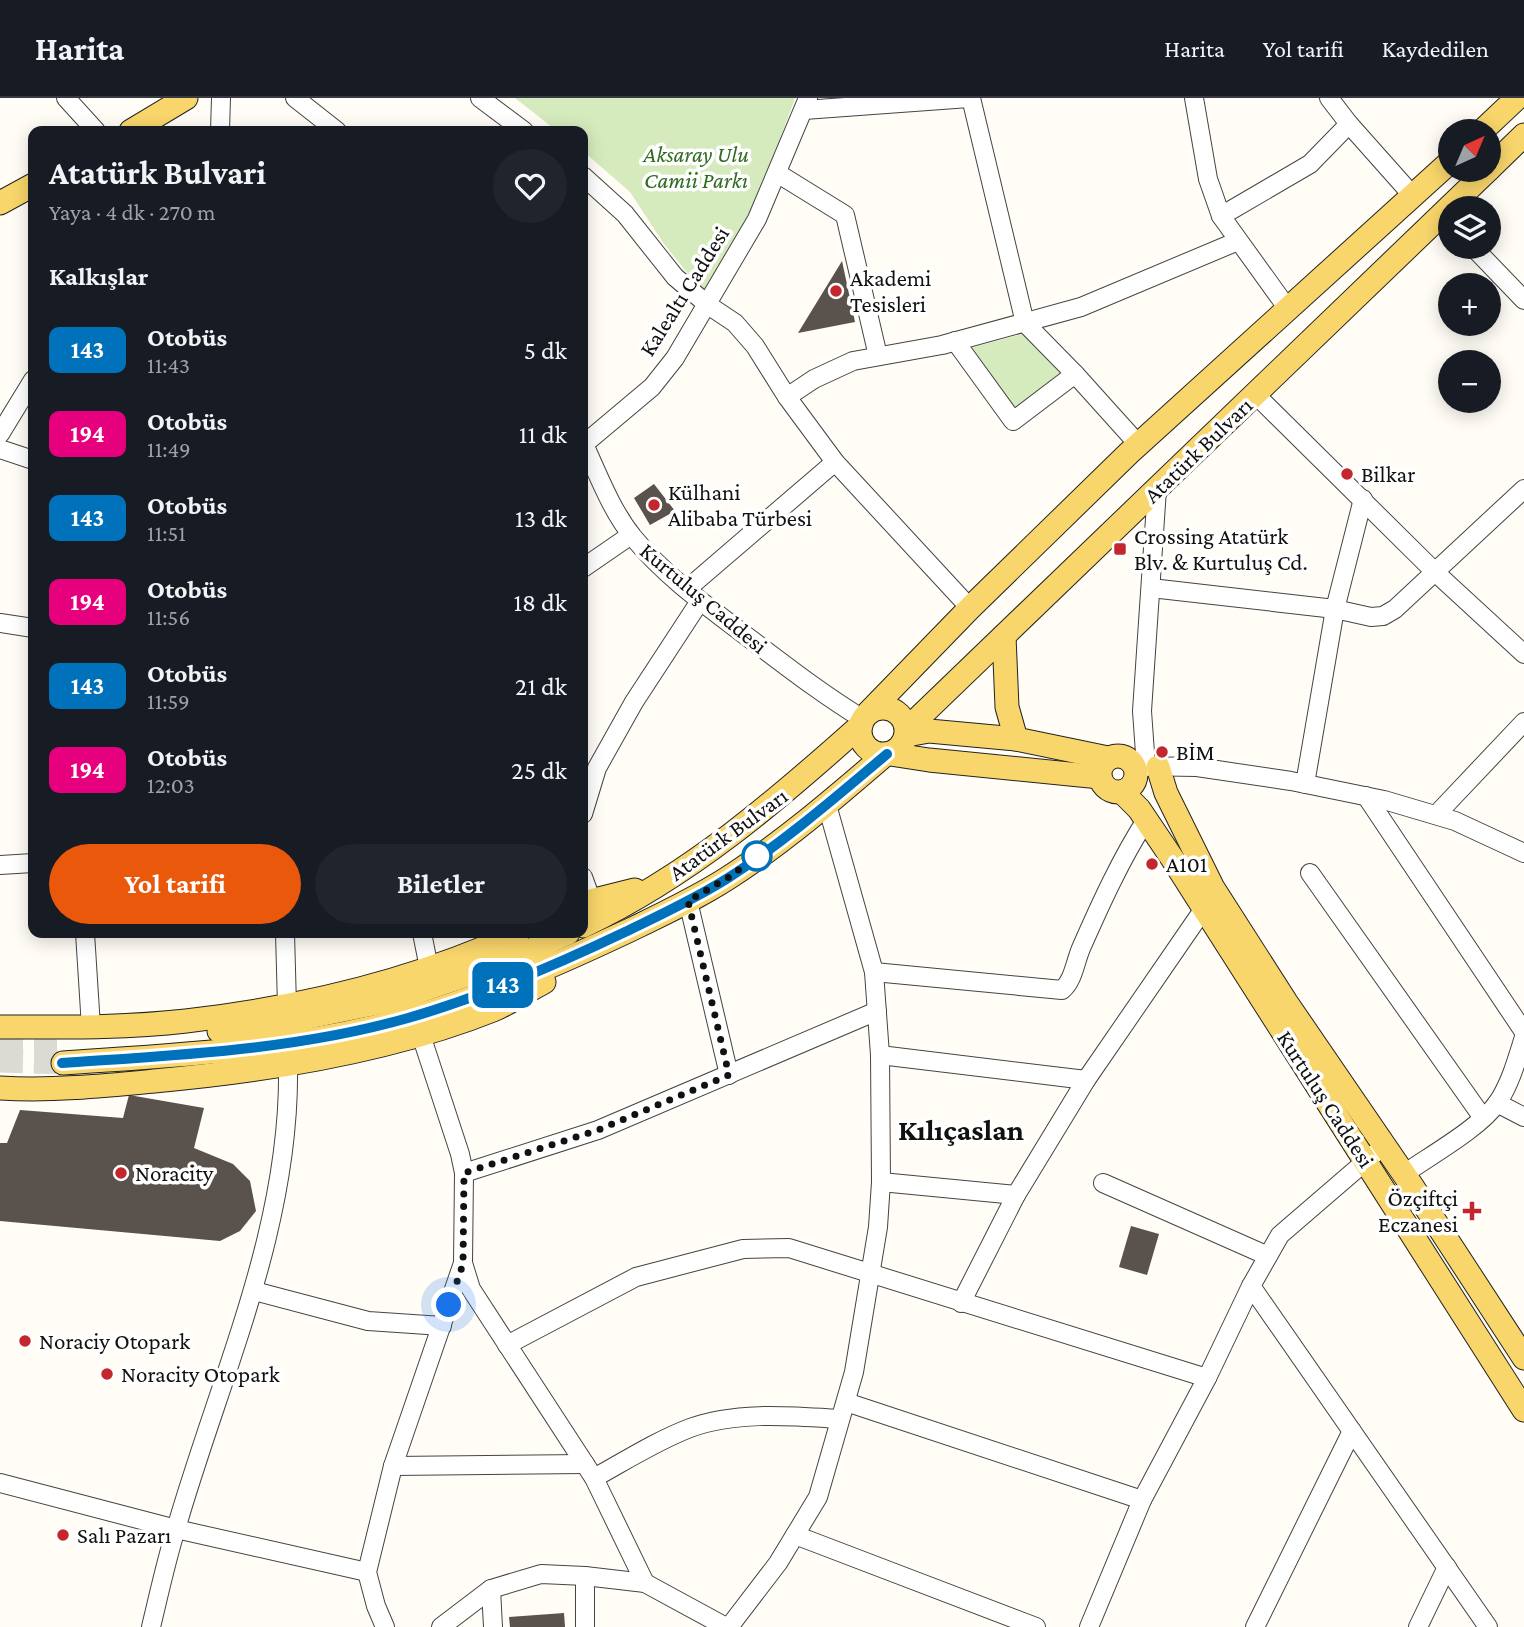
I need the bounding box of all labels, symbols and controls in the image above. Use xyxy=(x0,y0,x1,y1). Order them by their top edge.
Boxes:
text: Harita xyxy=(35,30,124,67)
text: Harita xyxy=(1164,35,1225,62)
text: Yol tarifi xyxy=(1263,35,1344,62)
text: Kaydedilen xyxy=(1382,35,1489,62)
north arrow xyxy=(1438,119,1502,182)
map controls xyxy=(1438,119,1501,413)
park label: Aksaray Ulu Camii Parkı xyxy=(642,141,749,193)
button: heart xyxy=(493,149,567,223)
text: Atatürk Bulvari xyxy=(49,154,266,191)
button: layers xyxy=(1438,196,1501,259)
text: Yaya · 4 dk · 270 m xyxy=(49,199,216,225)
street label: Kalealtı Caddesi xyxy=(634,221,734,361)
text: Kalkışlar xyxy=(49,262,148,291)
place label: Akademi Tesisleri xyxy=(850,265,931,317)
button: + xyxy=(1438,273,1501,336)
marker: Akademi Tesisleri xyxy=(828,283,844,299)
text: Otobüs xyxy=(147,323,227,352)
text: 143 xyxy=(71,336,104,363)
text: 5 dk xyxy=(524,336,567,365)
button: − xyxy=(1438,350,1501,413)
text: 11:43 xyxy=(147,352,190,378)
street label: Atatürk Bulvarı xyxy=(1139,392,1257,508)
text: Otobüs xyxy=(147,407,227,436)
text: 194 xyxy=(70,420,105,447)
text: 11 dk xyxy=(519,420,567,449)
text: 11:49 xyxy=(147,436,191,462)
place label: Bilkar xyxy=(1361,461,1415,487)
marker: Bilkar xyxy=(1339,466,1355,482)
place label: Külhani Alibaba Türbesi xyxy=(668,479,812,531)
text: Otobüs xyxy=(147,491,227,520)
marker: Külhani Alibaba Türbesi xyxy=(646,497,662,513)
text: 143 xyxy=(71,504,104,531)
text: 13 dk xyxy=(515,504,567,533)
text: 11:51 xyxy=(147,520,186,546)
place label: Crossing Atatürk Blv. & Kurtuluş Cd. xyxy=(1134,523,1308,575)
street label: Kurtuluş Caddesi xyxy=(635,537,773,659)
marker: Crossing Atatürk Blv. & Kurtuluş Cd. xyxy=(1112,541,1128,557)
text: Otobüs xyxy=(147,575,227,604)
text: 194 xyxy=(70,588,105,615)
text: 18 dk xyxy=(513,588,567,617)
text: 11:56 xyxy=(147,604,190,630)
text: Otobüs xyxy=(147,659,227,688)
text: 143 xyxy=(71,672,104,699)
text: 21 dk xyxy=(515,672,567,701)
text: 11:59 xyxy=(147,688,190,714)
place label: BİM xyxy=(1176,739,1215,765)
text: Otobüs xyxy=(147,743,227,772)
marker: BİM xyxy=(1154,744,1170,760)
text: 194 xyxy=(70,756,105,783)
text: 25 dk xyxy=(511,756,567,785)
text: 12:03 xyxy=(147,772,195,798)
street label: Atatürk Bulvarı xyxy=(664,782,792,886)
unlabelled marker xyxy=(742,841,772,871)
button: Yol tarifi xyxy=(49,844,301,924)
button: Biletler xyxy=(315,844,567,924)
place label: A101 xyxy=(1166,851,1207,877)
marker: A101 xyxy=(1144,856,1160,872)
line badge: 143 xyxy=(463,962,543,1008)
text: 143 xyxy=(486,971,520,998)
street label: Kurtuluş Caddesi xyxy=(1272,1026,1380,1172)
district label: Kılıçaslan xyxy=(898,1113,1024,1146)
place label: Noracity xyxy=(135,1160,214,1186)
marker: Noracity xyxy=(113,1165,129,1181)
place label: Özçiftçi Eczanesi xyxy=(1378,1185,1458,1237)
marker: Özçiftçi Eczanesi xyxy=(1464,1203,1480,1219)
your location xyxy=(431,1287,466,1322)
place label: Noraciy Otopark xyxy=(39,1328,190,1354)
marker: Noraciy Otopark xyxy=(17,1333,33,1349)
place label: Noracity Otopark xyxy=(121,1361,280,1387)
marker: Noracity Otopark xyxy=(99,1366,115,1382)
place label: Salı Pazarı xyxy=(77,1522,171,1548)
marker: Salı Pazarı xyxy=(55,1527,71,1543)

